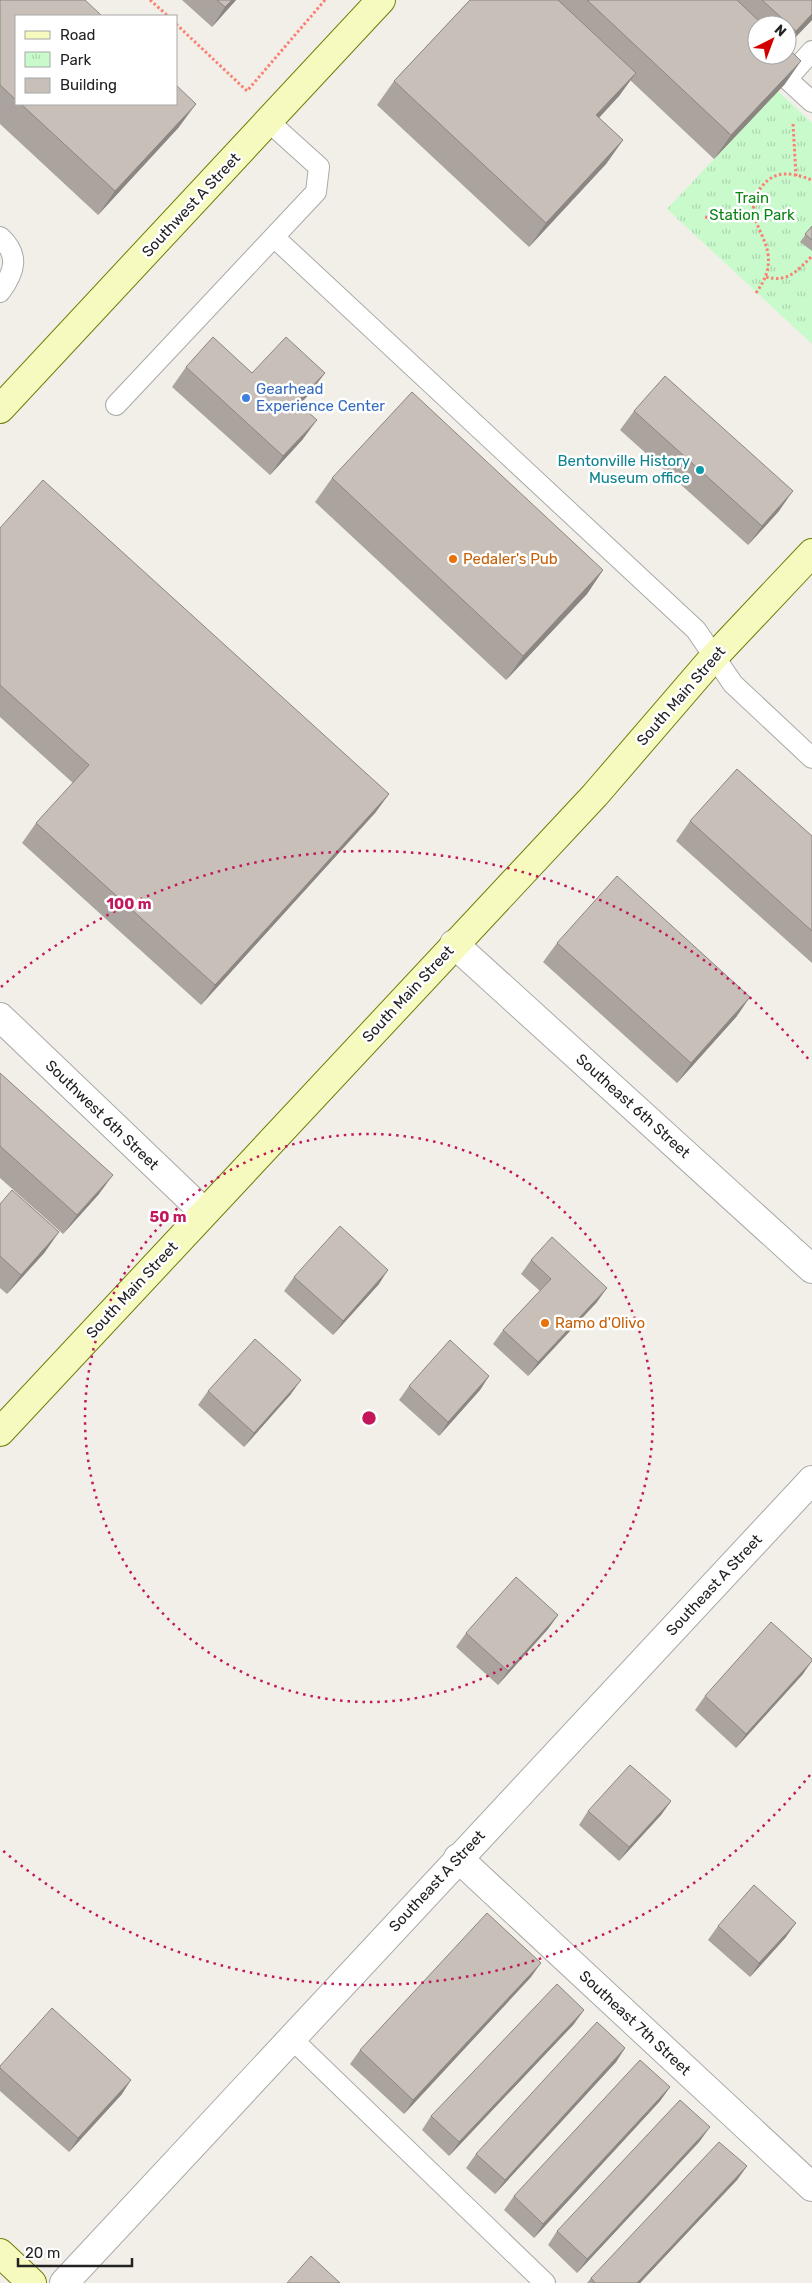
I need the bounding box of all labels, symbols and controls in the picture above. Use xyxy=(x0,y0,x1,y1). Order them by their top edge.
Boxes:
legend xyxy=(15,15,178,105)
north arrow xyxy=(747,15,797,65)
text: N xyxy=(771,21,790,40)
text: Road xyxy=(60,26,96,44)
text: Park xyxy=(60,51,91,69)
text: Building xyxy=(60,76,117,94)
street label: Southwest A Street xyxy=(138,149,244,261)
park label: Train Station Park xyxy=(709,189,795,224)
place label: Gearhead Experience Center xyxy=(256,380,385,415)
marker: Gearhead Experience Center xyxy=(240,392,252,404)
place label: Bentonville History Museum office xyxy=(558,452,690,487)
marker: Bentonville History Museum office xyxy=(694,464,706,476)
place label: Pedaler's Pub xyxy=(463,550,558,568)
marker: Pedaler's Pub xyxy=(447,553,459,565)
street label: South Main Street xyxy=(633,643,729,749)
text: 100 m xyxy=(107,895,151,913)
street label: South Main Street xyxy=(359,942,457,1046)
street label: Southeast 6th Street xyxy=(572,1050,694,1162)
street label: Southwest 6th Street xyxy=(42,1056,162,1174)
text: 50 m xyxy=(150,1208,186,1226)
street label: South Main Street xyxy=(83,1238,181,1342)
place label: Ramo d'Olivo xyxy=(555,1314,645,1332)
marker: Ramo d'Olivo xyxy=(539,1317,551,1329)
centre of rings xyxy=(360,1409,378,1427)
street label: Southeast A Street xyxy=(662,1530,766,1639)
street label: Southeast A Street xyxy=(385,1826,489,1935)
street label: Southeast 7th Street xyxy=(576,1967,694,2079)
scale bar xyxy=(18,2236,131,2268)
text: 20 m xyxy=(25,2244,60,2262)

